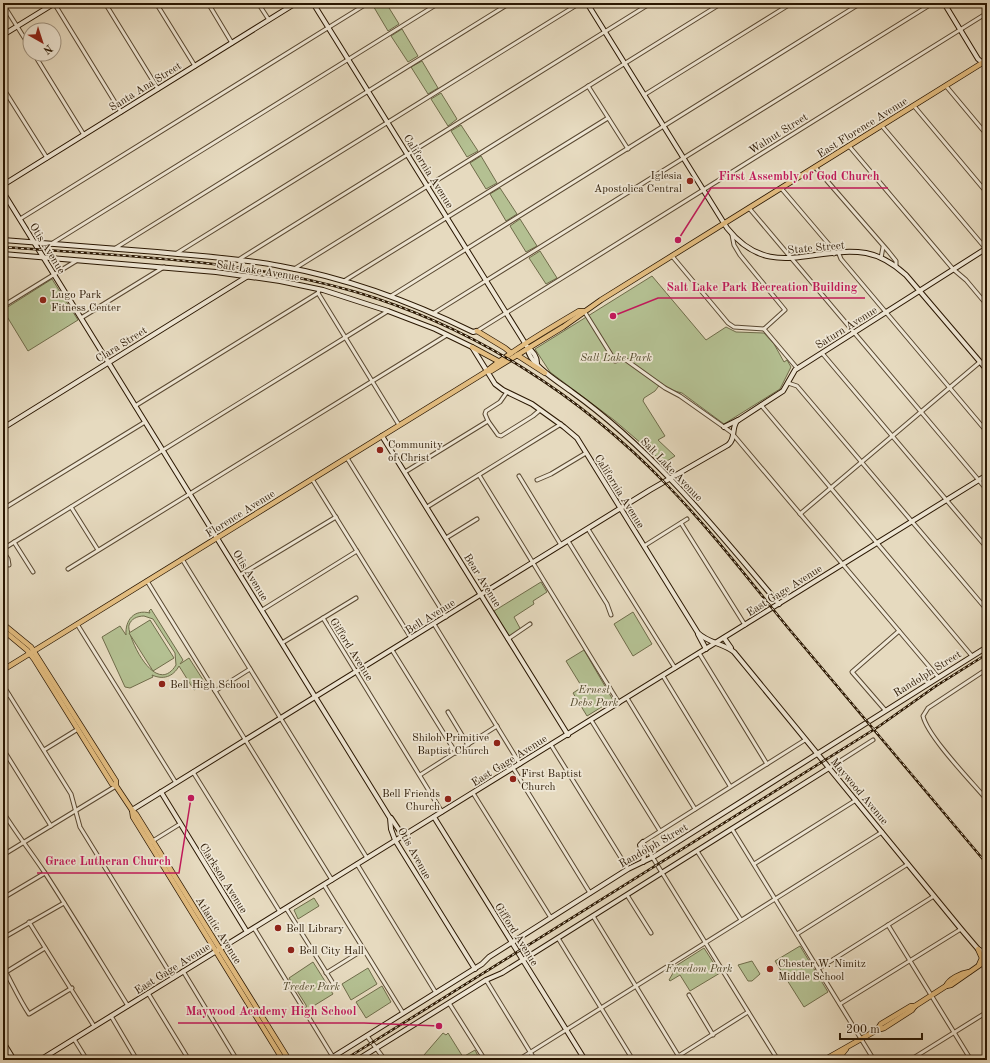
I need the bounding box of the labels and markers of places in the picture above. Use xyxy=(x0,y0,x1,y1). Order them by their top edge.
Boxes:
callout: First Assembly of God Church xyxy=(711,164,888,188)
place label: Iglesia Apostolica Central xyxy=(594,171,683,195)
marker: Iglesia Apostolica Central xyxy=(685,176,695,186)
callout: Salt Lake Park Recreation Building xyxy=(658,274,865,298)
place label: Lugo Park Fitness Center xyxy=(51,290,121,314)
marker: Lugo Park Fitness Center xyxy=(38,295,48,305)
place label: Community of Christ xyxy=(388,440,443,464)
marker: Community of Christ xyxy=(375,445,385,455)
marker: Bell High School xyxy=(157,679,167,689)
place label: Bell High School xyxy=(170,680,250,691)
place label: Shiloh Primitive Baptist Church xyxy=(412,733,489,757)
marker: Shiloh Primitive Baptist Church xyxy=(492,738,502,748)
place label: First Baptist Church xyxy=(521,769,582,793)
marker: First Baptist Church xyxy=(508,774,518,784)
place label: Bell Friends Church xyxy=(382,789,440,813)
marker: Bell Friends Church xyxy=(443,794,453,804)
callout: Grace Lutheran Church xyxy=(37,849,179,873)
marker: Bell Library xyxy=(273,923,283,933)
place label: Bell Library xyxy=(286,924,344,935)
marker: Bell City Hall xyxy=(286,945,296,955)
place label: Bell City Hall xyxy=(299,946,364,957)
place label: Chester W. Nimitz Middle School xyxy=(778,959,866,983)
marker: Chester W. Nimitz Middle School xyxy=(765,964,775,974)
callout: Maywood Academy High School xyxy=(178,999,364,1023)

